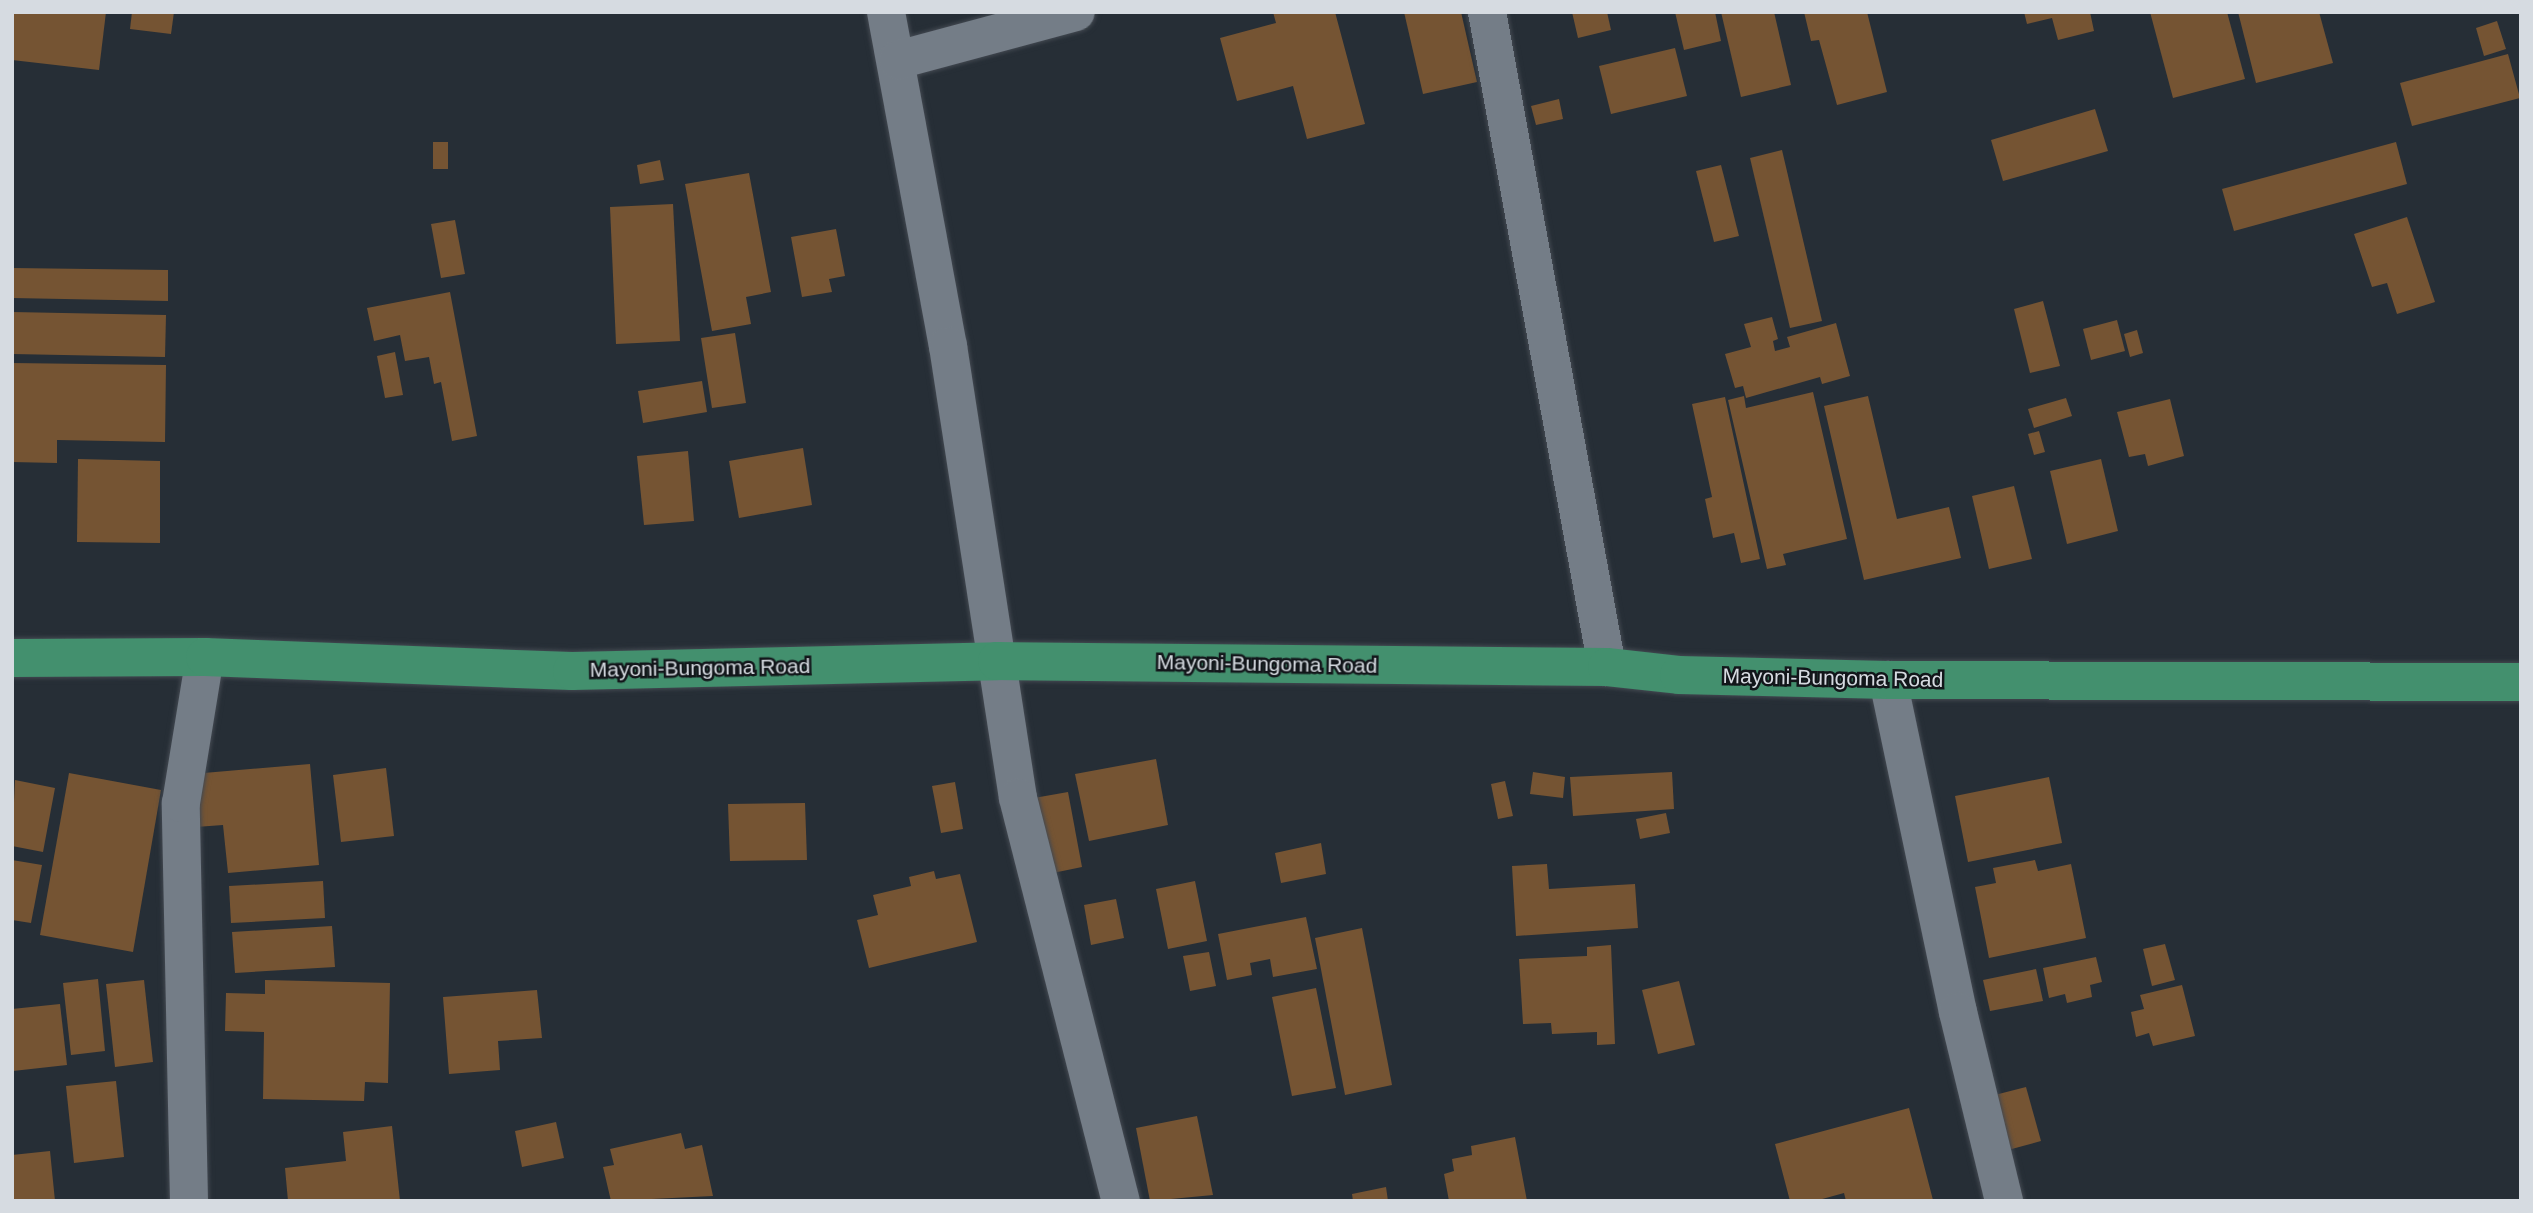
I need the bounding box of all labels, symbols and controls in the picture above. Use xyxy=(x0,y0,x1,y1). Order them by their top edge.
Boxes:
street label: Mayoni-Bungoma Road xyxy=(1156,649,1378,679)
street label: Mayoni-Bungoma Road xyxy=(589,653,811,683)
street label: Mayoni-Bungoma Road xyxy=(1722,663,1944,693)

